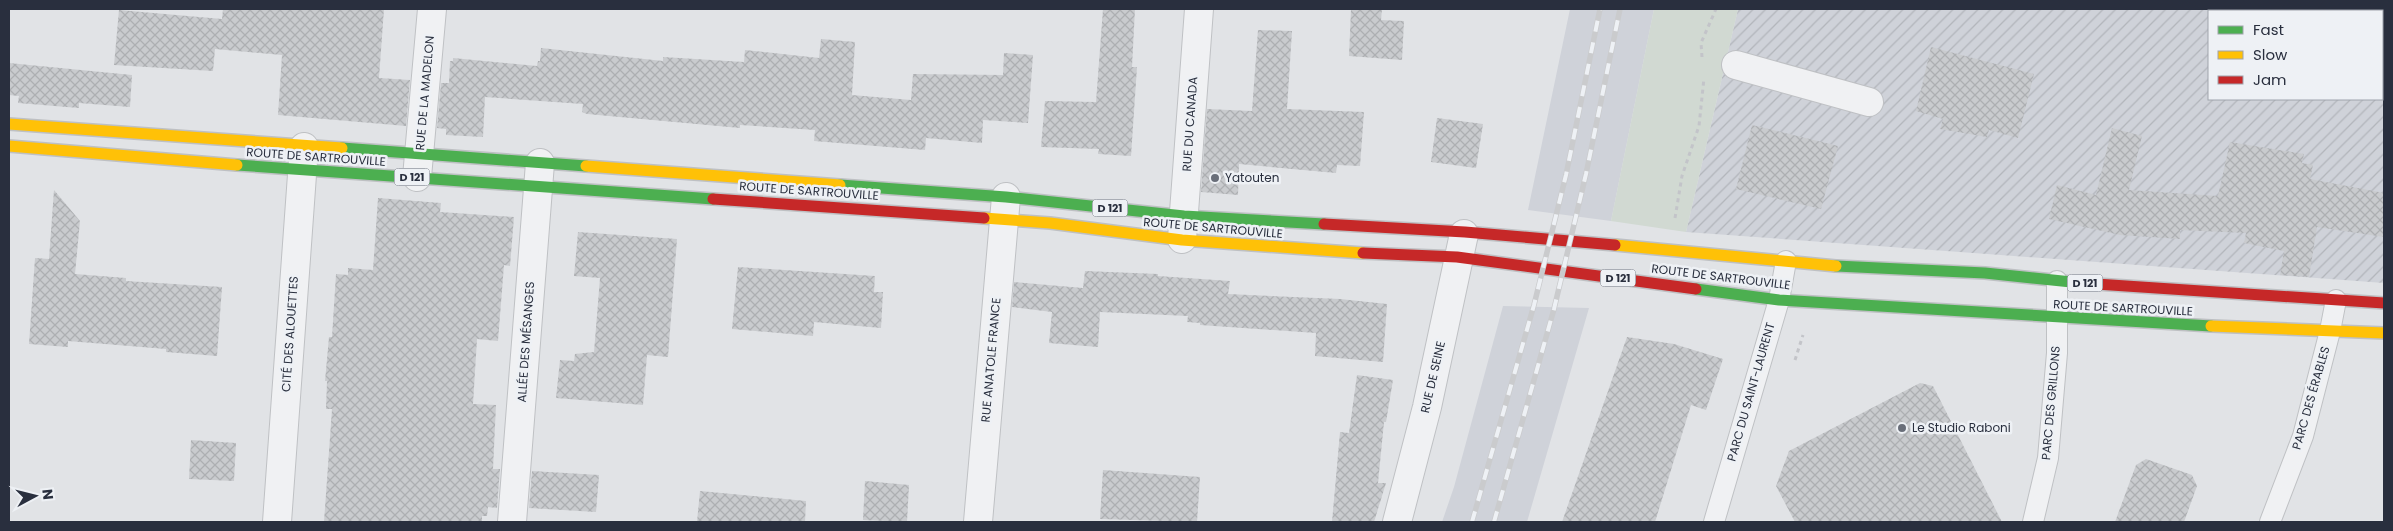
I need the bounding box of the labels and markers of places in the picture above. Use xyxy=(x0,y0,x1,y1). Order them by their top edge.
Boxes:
place label: Yatouten xyxy=(1225,169,1279,186)
marker: Yatouten xyxy=(1209,172,1221,184)
place label: Le Studio Raboni xyxy=(1912,419,2011,436)
marker: Le Studio Raboni xyxy=(1896,422,1908,434)

